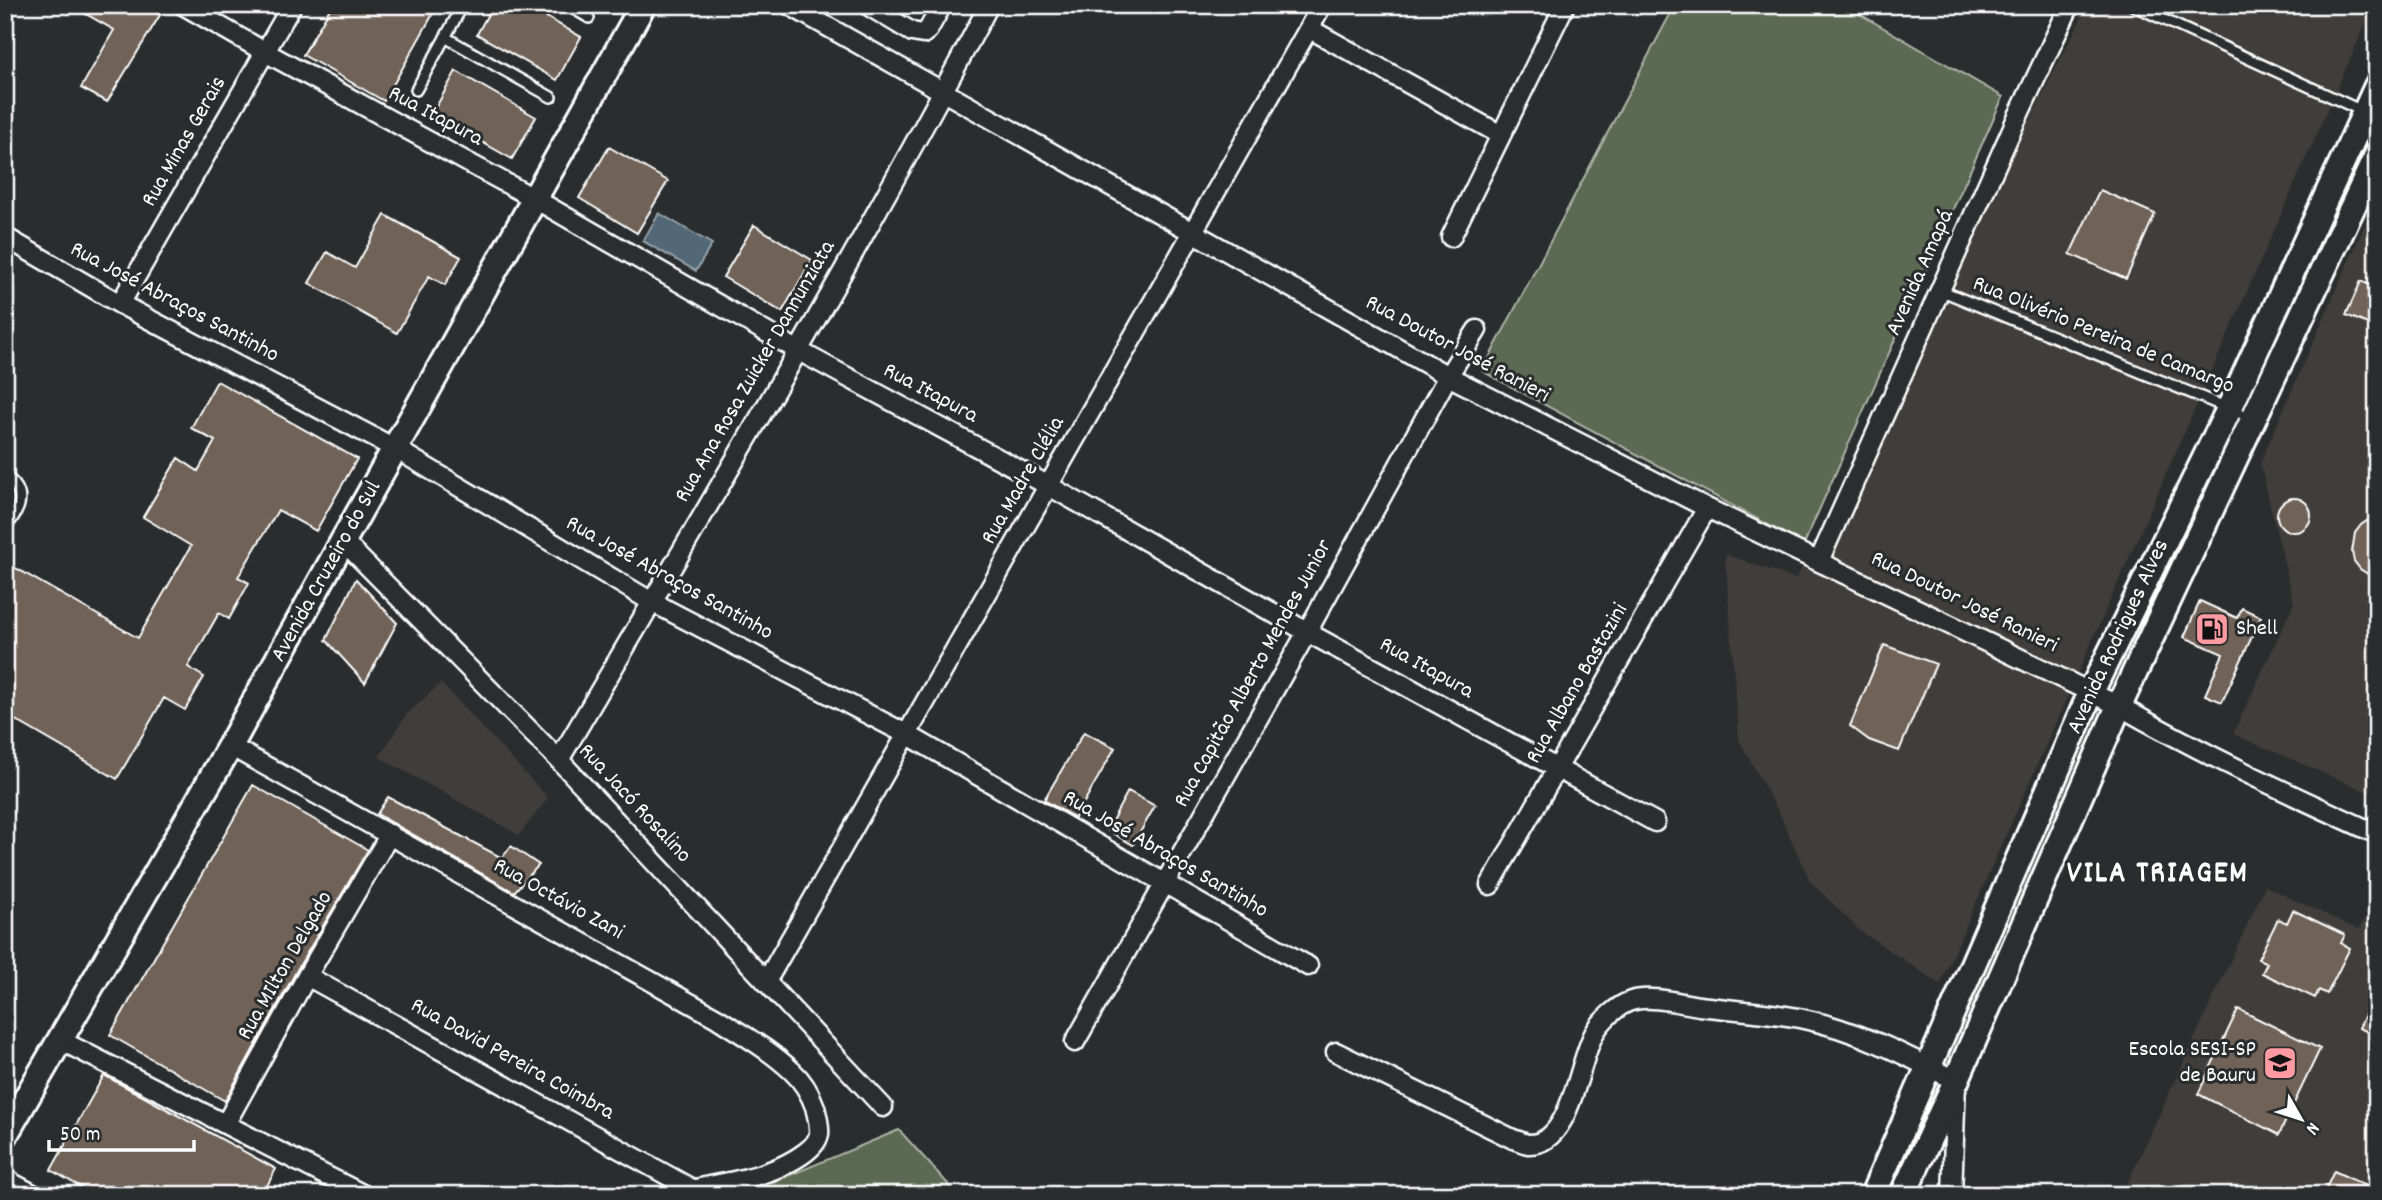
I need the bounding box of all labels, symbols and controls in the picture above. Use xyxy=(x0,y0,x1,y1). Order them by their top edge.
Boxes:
street label: Rua Minas Gerais xyxy=(134,70,236,214)
street label: Rua Itapura xyxy=(382,78,489,156)
street label: Avenida Amapá xyxy=(1878,204,1964,341)
street label: Rua José Abraços Santinho xyxy=(64,234,284,372)
street label: Rua Ana Rosa Zuicker Dannunziata xyxy=(667,234,845,509)
street label: Rua Olivério Pereira de Camargo xyxy=(1967,268,2239,404)
street label: Rua Doutor José Ranieri xyxy=(1359,287,1555,413)
street label: Rua Itapura xyxy=(877,355,984,433)
street label: Rua Madre Clélia xyxy=(974,410,1075,551)
street label: Avenida Cruzeiro do Sul xyxy=(263,475,391,669)
street label: Rua José Abraços Santinho xyxy=(559,508,779,650)
street label: Rua Capitão Alberto Mendes Junior xyxy=(1166,533,1342,814)
street label: Avenida Rodrigues Alves xyxy=(2059,534,2179,740)
street label: Rua Doutor José Ranieri xyxy=(1865,543,2063,663)
street label: Rua Albano Bastazini xyxy=(1519,598,1637,770)
fuel station icon: Shell xyxy=(2193,610,2231,648)
place label: Shell xyxy=(2236,613,2278,646)
street label: Rua Itapura xyxy=(1373,629,1480,709)
street label: Rua Jacó Rosalino xyxy=(570,737,698,871)
street label: Rua José Abraços Santinho xyxy=(1056,783,1274,927)
street label: Rua Octávio Zani xyxy=(487,851,629,949)
district label: VILA TRIAGEM xyxy=(2067,854,2249,897)
street label: Rua MIlton Delgado xyxy=(230,885,342,1047)
street label: Rua David Pereira Coimbra xyxy=(404,990,621,1130)
place label: Escola SESI-SP de Bauru xyxy=(2129,1034,2256,1093)
school or university icon: Escola SESI-SP de Bauru xyxy=(2261,1044,2299,1082)
north arrow xyxy=(2266,1084,2336,1154)
scale bar xyxy=(49,1109,194,1153)
text: N xyxy=(2298,1115,2325,1140)
text: 50 m xyxy=(60,1121,100,1151)

